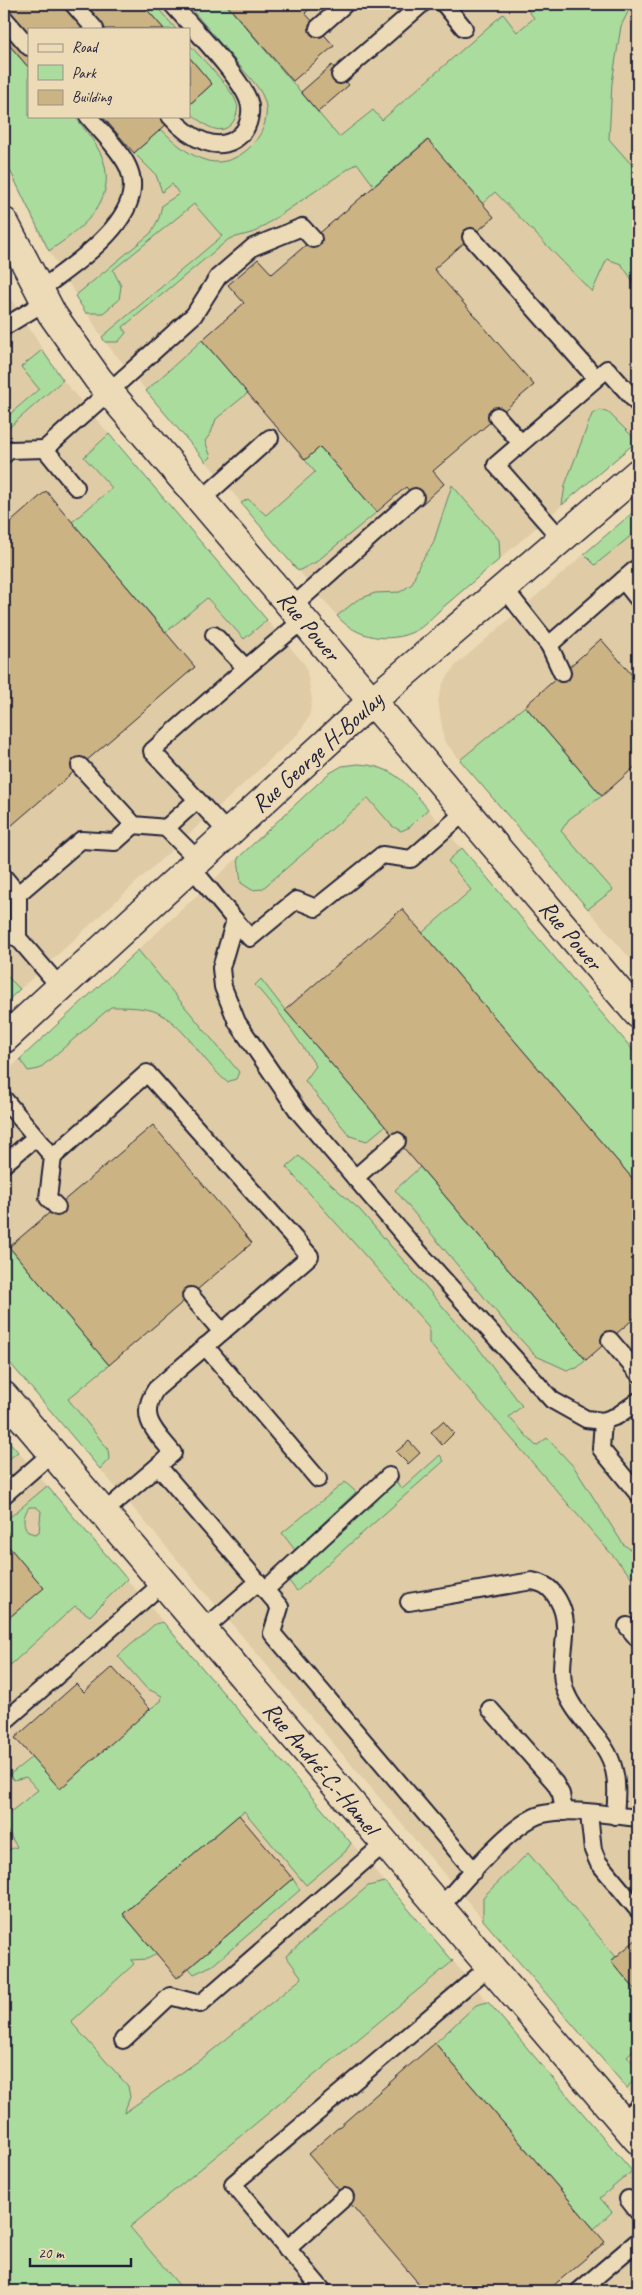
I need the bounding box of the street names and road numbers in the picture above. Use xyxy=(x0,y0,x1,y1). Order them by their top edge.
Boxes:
street label: Rue Power xyxy=(271,585,349,669)
street label: Rue George H-Boulay xyxy=(245,684,390,819)
street label: Rue Power xyxy=(533,894,611,978)
street label: Rue André-C.-Hamel xyxy=(257,1695,388,1844)

